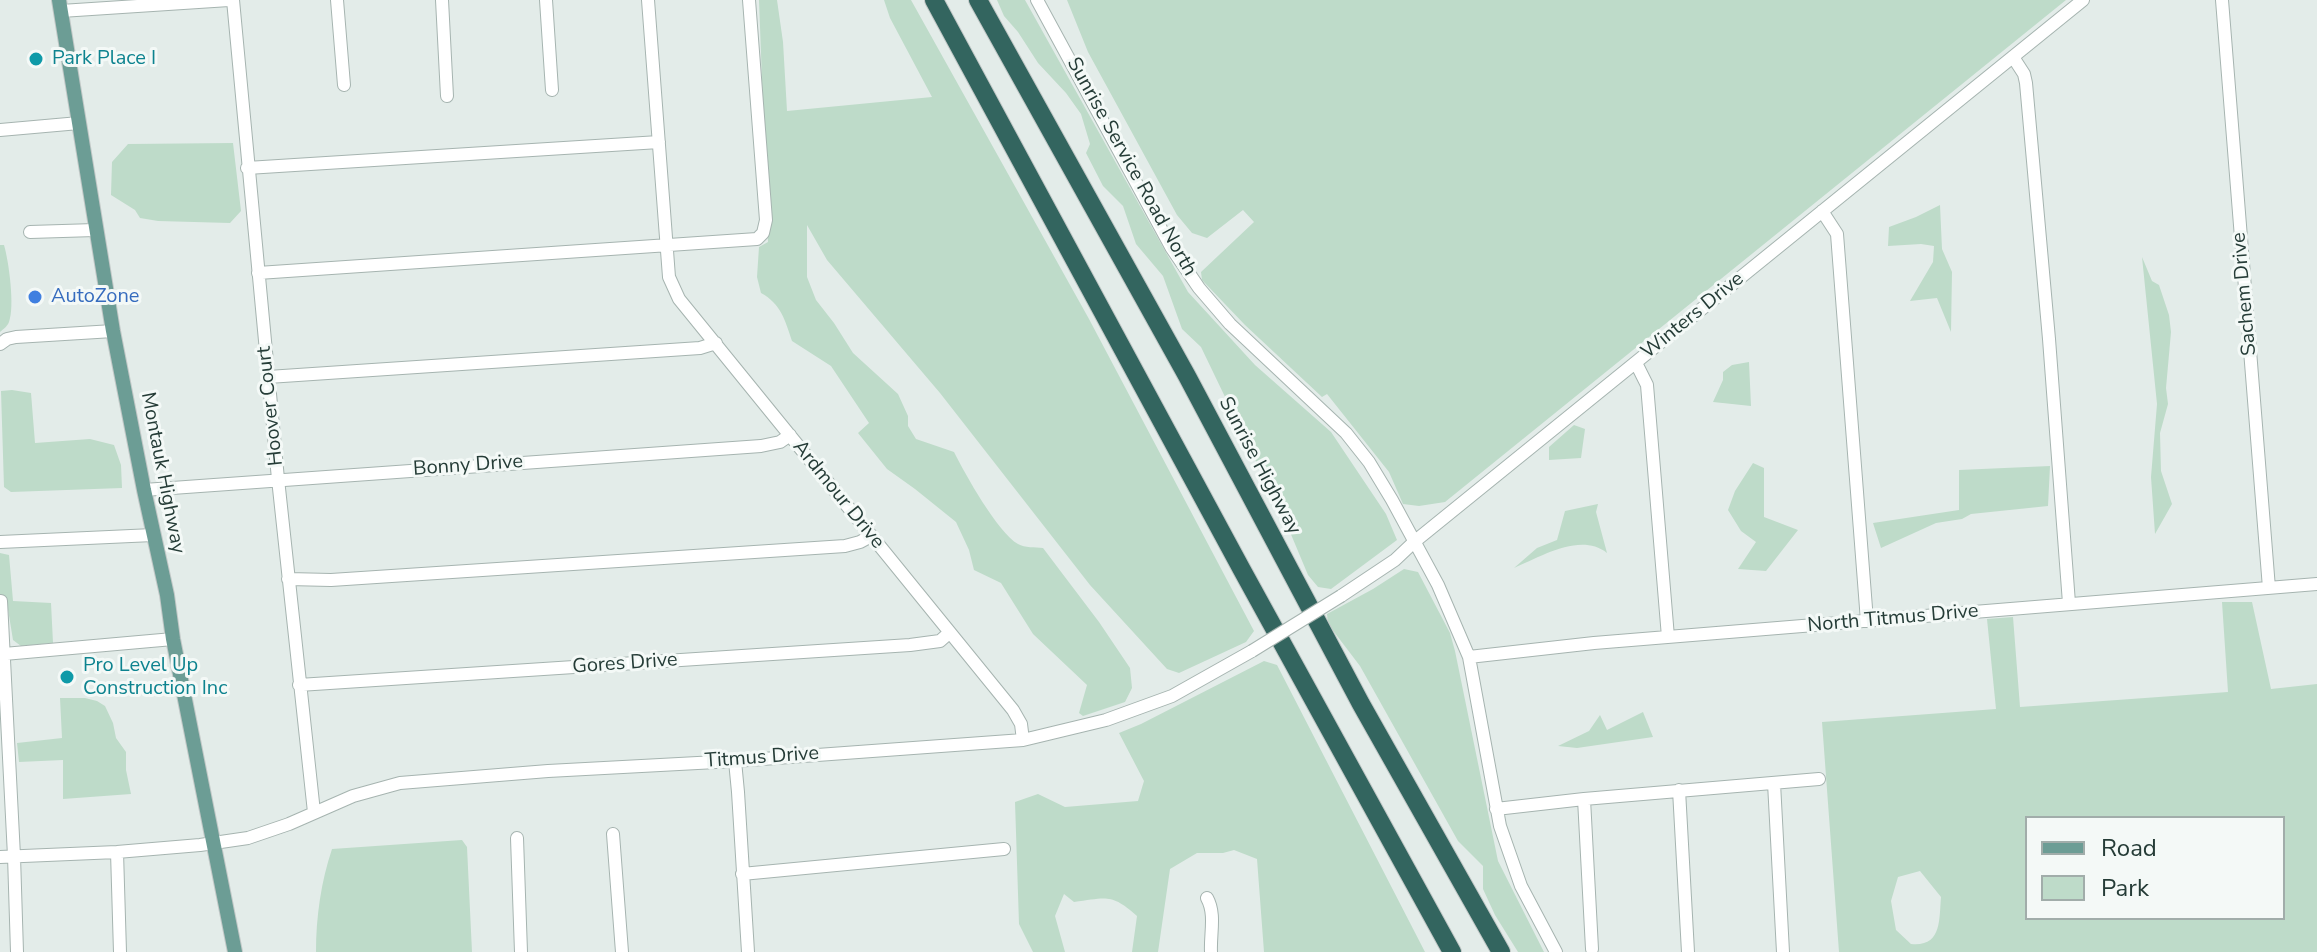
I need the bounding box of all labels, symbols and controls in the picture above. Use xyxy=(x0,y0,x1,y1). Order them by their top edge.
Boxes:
place label: Park Place I xyxy=(52,47,156,71)
marker: Park Place I xyxy=(27,50,45,68)
street label: Sunrise Service Road North xyxy=(1061,54,1201,280)
street label: Sachem Drive xyxy=(2228,231,2262,357)
street label: Winters Drive xyxy=(1637,267,1749,365)
place label: AutoZone xyxy=(51,285,139,309)
marker: AutoZone xyxy=(26,288,44,306)
street label: Hoover Court xyxy=(253,345,289,467)
street label: Montauk Highway xyxy=(135,390,189,556)
street label: Sunrise Highway xyxy=(1213,393,1305,539)
street label: Ardmour Drive xyxy=(787,436,889,554)
street label: Bonny Drive xyxy=(412,450,524,482)
street label: North Titmus Drive xyxy=(1807,600,1979,638)
street label: Gores Drive xyxy=(572,648,678,680)
place label: Pro Level Up Construction Inc xyxy=(83,654,227,701)
marker: Pro Level Up Construction Inc xyxy=(58,668,76,686)
street label: Titmus Drive xyxy=(704,742,820,774)
legend xyxy=(2025,816,2285,920)
text: Road xyxy=(2101,832,2157,864)
text: Park xyxy=(2101,872,2149,904)

